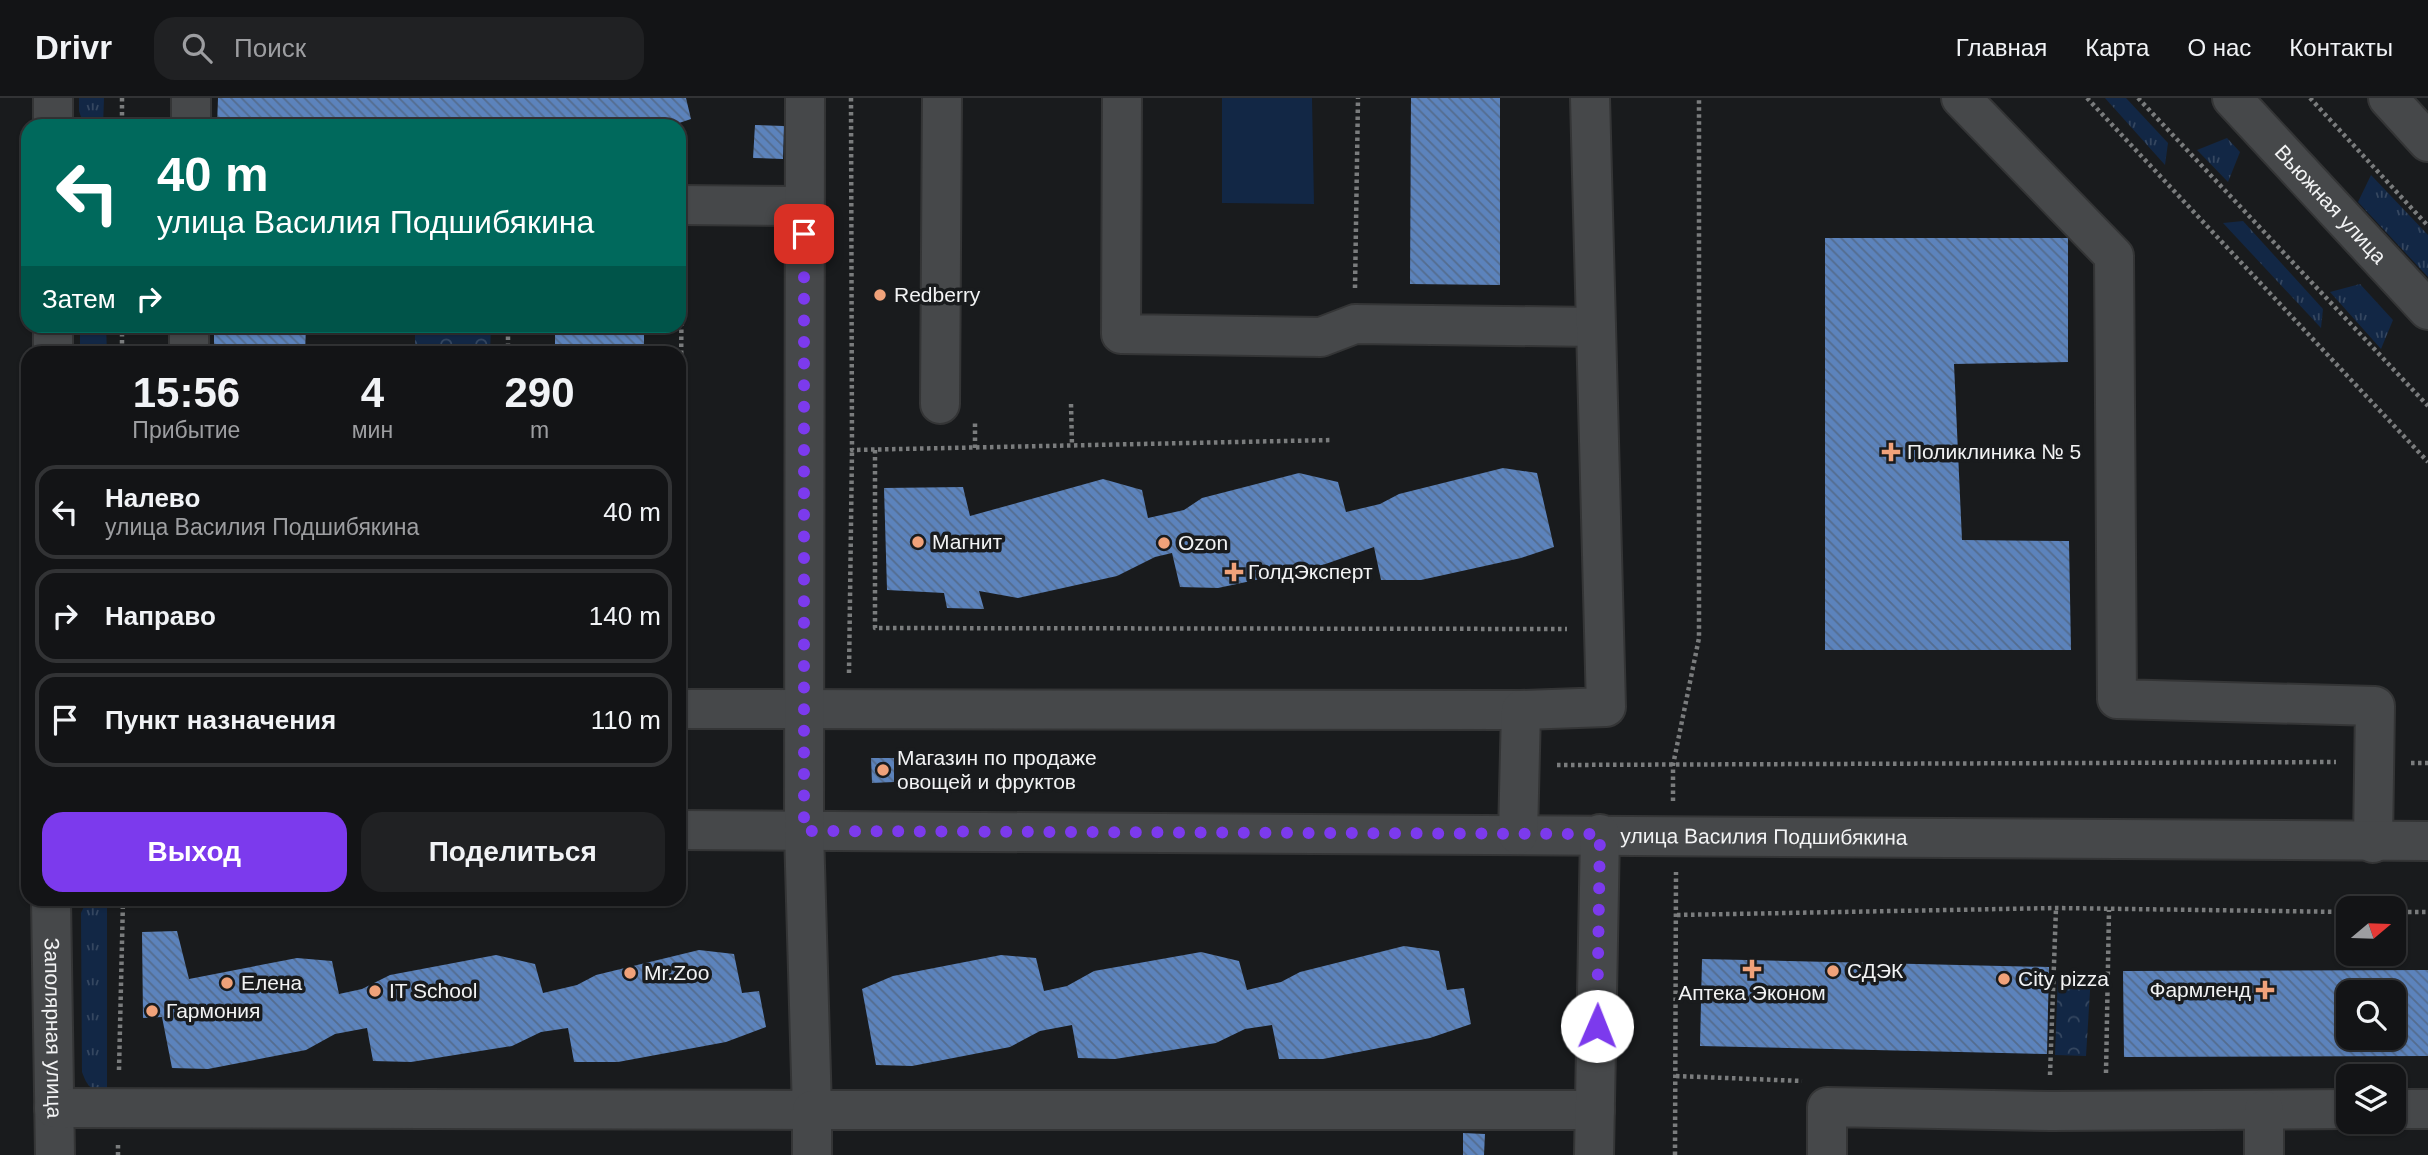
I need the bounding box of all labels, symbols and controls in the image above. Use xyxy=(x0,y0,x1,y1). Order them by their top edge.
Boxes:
search box xyxy=(154,17,644,80)
text: Drivr xyxy=(35,29,112,66)
icon: search xyxy=(178,29,216,67)
text: Поиск xyxy=(234,33,306,63)
text: Главная xyxy=(1956,34,2047,61)
text: Карта xyxy=(2085,34,2149,61)
text: О нас xyxy=(2187,34,2251,61)
text: Контакты xyxy=(2289,34,2393,61)
street label: Вьюжная улица xyxy=(2270,140,2391,268)
icon: left xyxy=(42,147,133,238)
text: 40 m xyxy=(157,147,269,201)
text: улица Василия Подшибякина xyxy=(157,204,594,240)
pin xyxy=(774,204,834,264)
icon: arrive xyxy=(785,215,823,253)
icon: right xyxy=(130,280,168,318)
place label: Redberry xyxy=(894,283,981,306)
text: Затем xyxy=(42,284,116,314)
marker: Redberry xyxy=(872,287,888,303)
text: 15:56 xyxy=(133,369,240,416)
text: 4 xyxy=(361,369,384,416)
text: 290 xyxy=(505,369,575,416)
text: Прибытие xyxy=(132,417,240,443)
text: мин xyxy=(352,417,393,443)
text: m xyxy=(530,417,549,443)
place label: Поликлиника № 5 xyxy=(1907,440,2081,463)
marker: Поликлиника № 5 xyxy=(1881,442,1901,462)
text: Налево xyxy=(105,483,200,513)
icon: left xyxy=(46,493,84,531)
text: 40 m xyxy=(603,497,661,527)
text: улица Василия Подшибякина xyxy=(105,514,419,540)
place label: Магнит xyxy=(932,530,1002,553)
place label: Ozon xyxy=(1178,531,1228,554)
marker: Магнит xyxy=(910,534,926,550)
marker: Ozon xyxy=(1156,535,1172,551)
place label: ГолдЭксперт xyxy=(1248,560,1373,583)
marker: ГолдЭксперт xyxy=(1226,564,1242,580)
icon: right xyxy=(46,597,84,635)
text: Направо xyxy=(105,601,216,631)
text: 140 m xyxy=(589,601,661,631)
icon: arrive xyxy=(46,701,84,739)
text: Пункт назначения xyxy=(105,705,336,735)
text: 110 m xyxy=(591,705,661,735)
place label: Магазин по продаже овощей и фруктов xyxy=(897,746,1097,793)
marker: Магазин по продаже овощей и фруктов xyxy=(875,762,891,778)
button: Выход xyxy=(42,812,347,892)
button: Поделиться xyxy=(361,812,665,892)
street label: улица Василия Подшибякина xyxy=(1620,824,1908,849)
north arrow xyxy=(2336,896,2406,966)
map controls xyxy=(2336,896,2406,1134)
street label: Заполярная улица xyxy=(41,938,66,1119)
place label: СДЭК xyxy=(1847,959,1904,982)
place label: Mr.Zoo xyxy=(644,961,709,984)
marker: Аптека Эконом xyxy=(1744,961,1760,977)
marker: СДЭК xyxy=(1825,963,1841,979)
marker: Mr.Zoo xyxy=(622,965,638,981)
place label: City pizza xyxy=(2018,967,2109,990)
place label: Елена xyxy=(241,971,303,994)
marker: City pizza xyxy=(1996,971,2012,987)
marker: Елена xyxy=(219,975,235,991)
place label: Фармленд xyxy=(2149,978,2251,1001)
place label: IT School xyxy=(389,979,477,1002)
button: search xyxy=(2336,980,2406,1050)
place label: Аптека Эконом xyxy=(1678,981,1826,1004)
marker: Фармленд xyxy=(2257,982,2273,998)
marker: IT School xyxy=(367,983,383,999)
position arrow xyxy=(1560,989,1634,1063)
place label: Гармония xyxy=(166,999,260,1022)
marker: Гармония xyxy=(144,1003,160,1019)
button: layers xyxy=(2336,1064,2406,1134)

